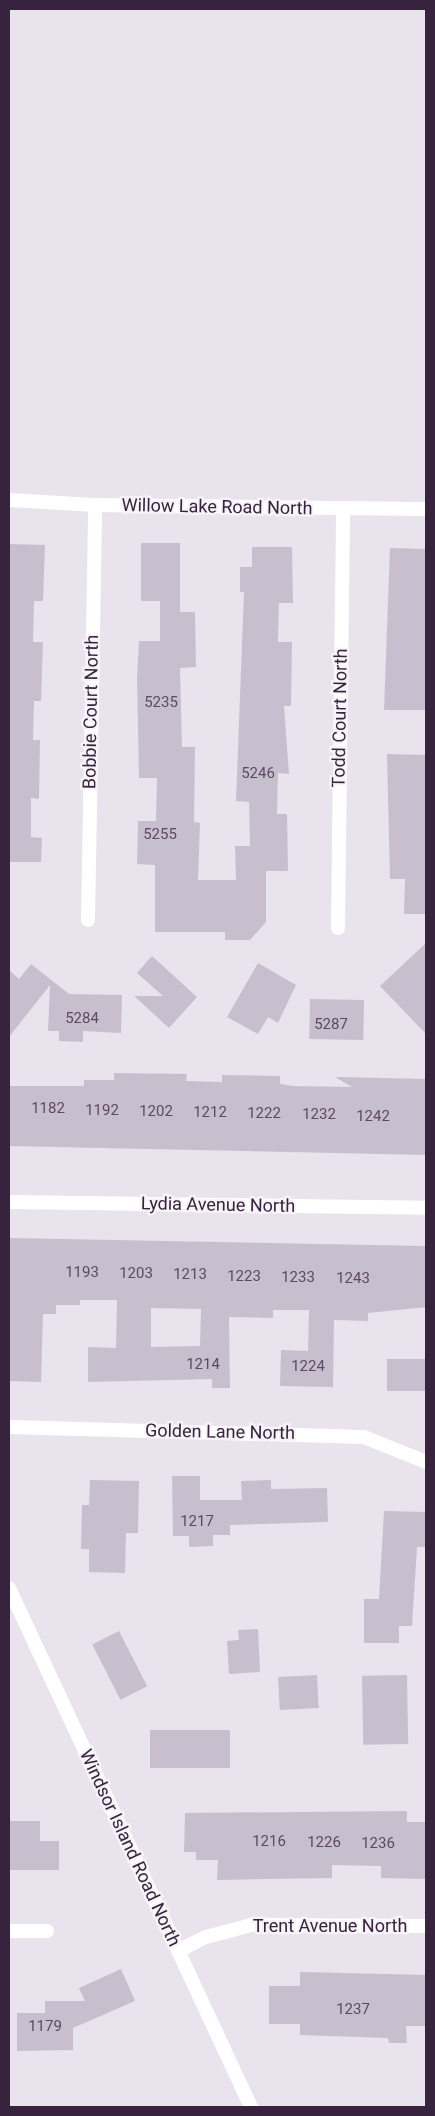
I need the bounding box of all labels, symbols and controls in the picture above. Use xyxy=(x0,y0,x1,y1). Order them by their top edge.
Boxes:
street label: Willow Lake Road North xyxy=(121,495,313,519)
street label: Bobbie Court North xyxy=(79,635,103,789)
street label: Todd Court North xyxy=(328,648,352,788)
house number: 5235 xyxy=(144,694,178,712)
house number: 5246 xyxy=(241,765,275,783)
house number: 5255 xyxy=(143,826,177,844)
house number: 5284 xyxy=(65,1010,99,1028)
house number: 5287 xyxy=(314,1016,348,1034)
house number: 1182 xyxy=(31,1100,65,1118)
house number: 1192 xyxy=(85,1102,119,1120)
house number: 1202 xyxy=(139,1103,173,1121)
house number: 1212 xyxy=(193,1104,227,1122)
house number: 1222 xyxy=(247,1105,281,1123)
house number: 1232 xyxy=(302,1106,336,1124)
house number: 1242 xyxy=(356,1108,390,1126)
street label: Lydia Avenue North xyxy=(141,1193,295,1217)
house number: 1193 xyxy=(65,1264,99,1282)
house number: 1203 xyxy=(119,1265,153,1283)
house number: 1213 xyxy=(173,1266,207,1284)
house number: 1223 xyxy=(227,1268,261,1286)
house number: 1233 xyxy=(281,1269,315,1287)
house number: 1243 xyxy=(336,1270,370,1288)
house number: 1214 xyxy=(186,1356,220,1374)
house number: 1224 xyxy=(291,1358,325,1376)
street label: Golden Lane North xyxy=(145,1420,295,1444)
house number: 1217 xyxy=(180,1513,214,1531)
street label: Windsor Island Road North xyxy=(75,1746,185,1950)
house number: 1216 xyxy=(252,1833,286,1851)
house number: 1226 xyxy=(307,1834,341,1852)
house number: 1236 xyxy=(361,1835,395,1853)
street label: Trent Avenue North xyxy=(253,1915,407,1937)
house number: 1237 xyxy=(336,2001,370,2019)
house number: 1179 xyxy=(28,2018,62,2036)

